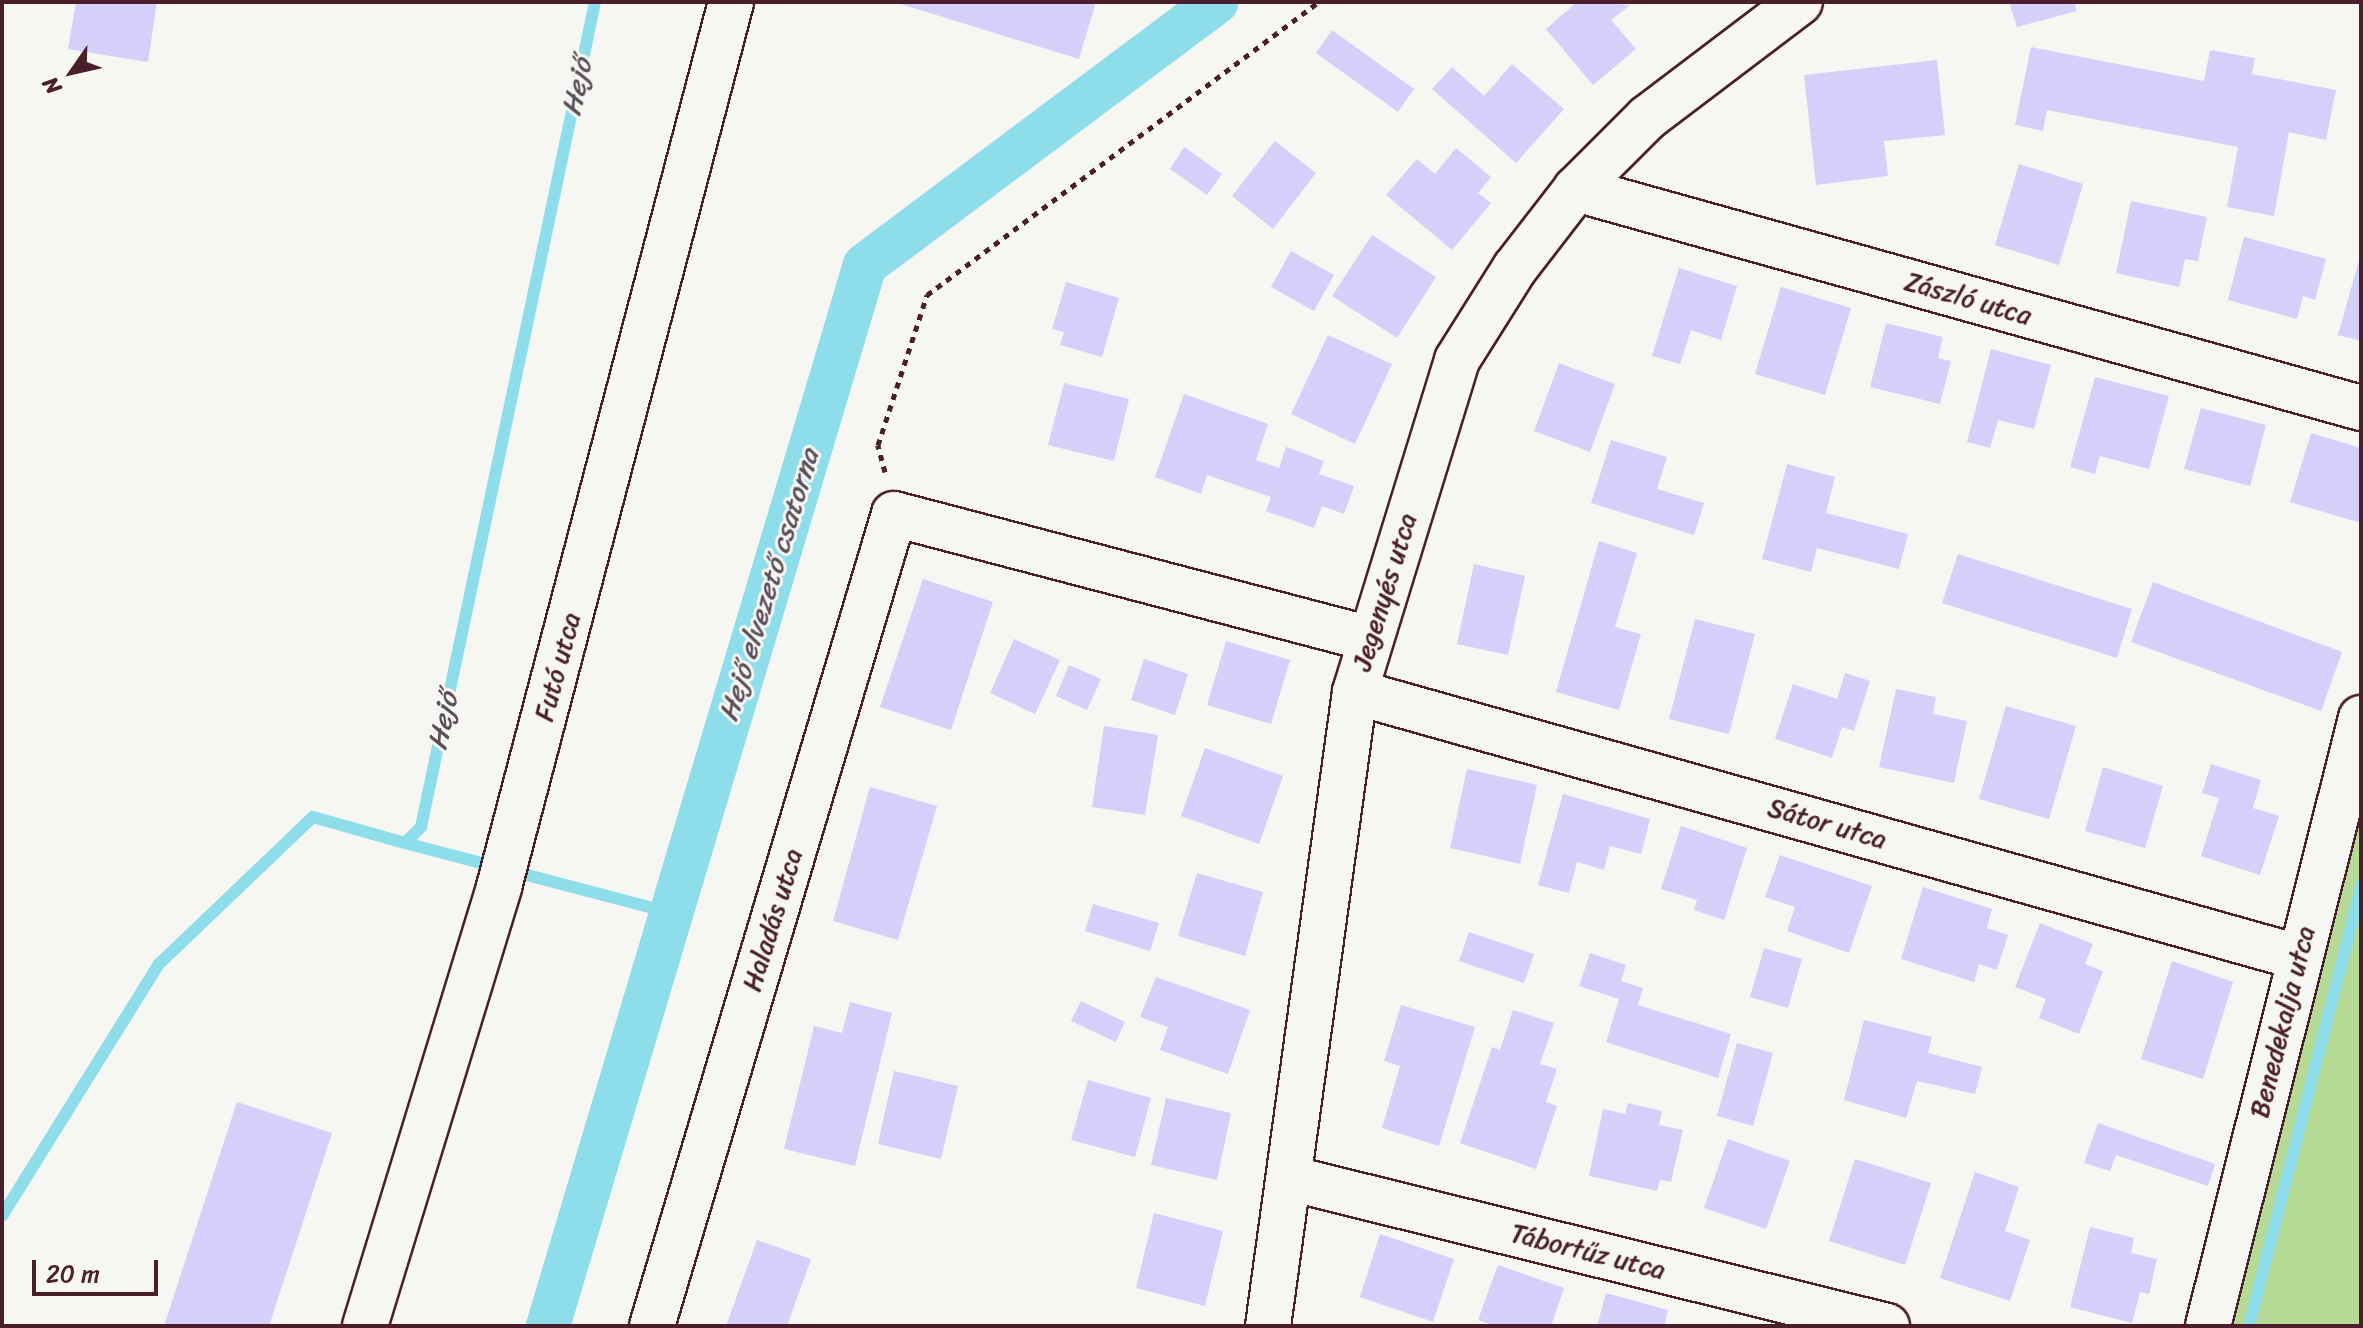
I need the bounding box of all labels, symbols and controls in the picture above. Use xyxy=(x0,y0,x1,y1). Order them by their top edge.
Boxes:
north arrow xyxy=(32,32,112,112)
water label: Hejő xyxy=(555,55,599,119)
text: N xyxy=(31,68,72,103)
street label: Zászló utca xyxy=(1901,266,2035,332)
water label: Hejő elvezető csatorna xyxy=(712,445,826,725)
street label: Jegenyés utca xyxy=(1346,510,1424,674)
street label: Futó utca xyxy=(529,609,587,725)
water label: Hejő xyxy=(421,689,465,753)
street label: Sátor utca xyxy=(1764,792,1890,856)
street label: Haladás utca xyxy=(737,845,809,995)
street label: Benedekalja utca xyxy=(2244,923,2322,1121)
street label: Tábortűz utca xyxy=(1507,1218,1669,1286)
scale bar xyxy=(36,1244,162,1294)
text: 20 m xyxy=(46,1253,100,1295)

